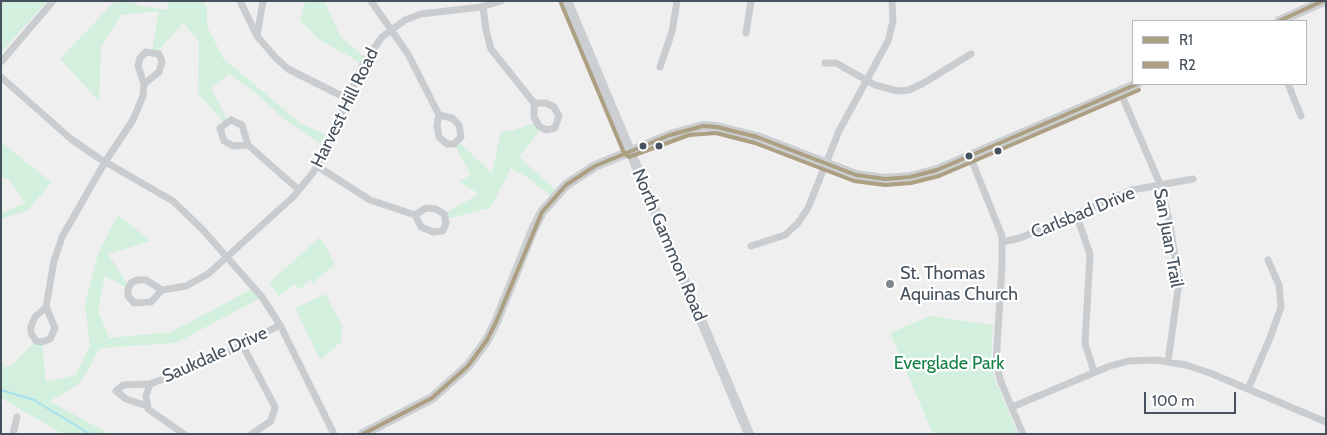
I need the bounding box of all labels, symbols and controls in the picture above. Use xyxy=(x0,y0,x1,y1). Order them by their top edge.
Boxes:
legend xyxy=(1132,20,1307,85)
text: R1 xyxy=(1179,31,1193,49)
street label: Harvest Hill Road xyxy=(307,45,383,171)
text: R2 xyxy=(1179,56,1196,74)
unlabelled marker xyxy=(638,141,648,151)
unlabelled marker xyxy=(654,141,664,151)
unlabelled marker xyxy=(993,146,1003,156)
unlabelled marker xyxy=(964,151,974,161)
street label: North Gammon Road xyxy=(627,166,711,324)
street label: Carlsbad Drive xyxy=(1028,182,1138,244)
street label: San Juan Trail xyxy=(1149,187,1187,289)
place label: St. Thomas Aquinas Church xyxy=(900,263,1018,306)
marker: St. Thomas Aquinas Church xyxy=(884,278,896,290)
street label: Saukdale Drive xyxy=(159,322,271,388)
park label: Everglade Park xyxy=(894,353,1004,375)
scale bar xyxy=(1147,382,1240,414)
text: 100 m xyxy=(1152,392,1194,410)

